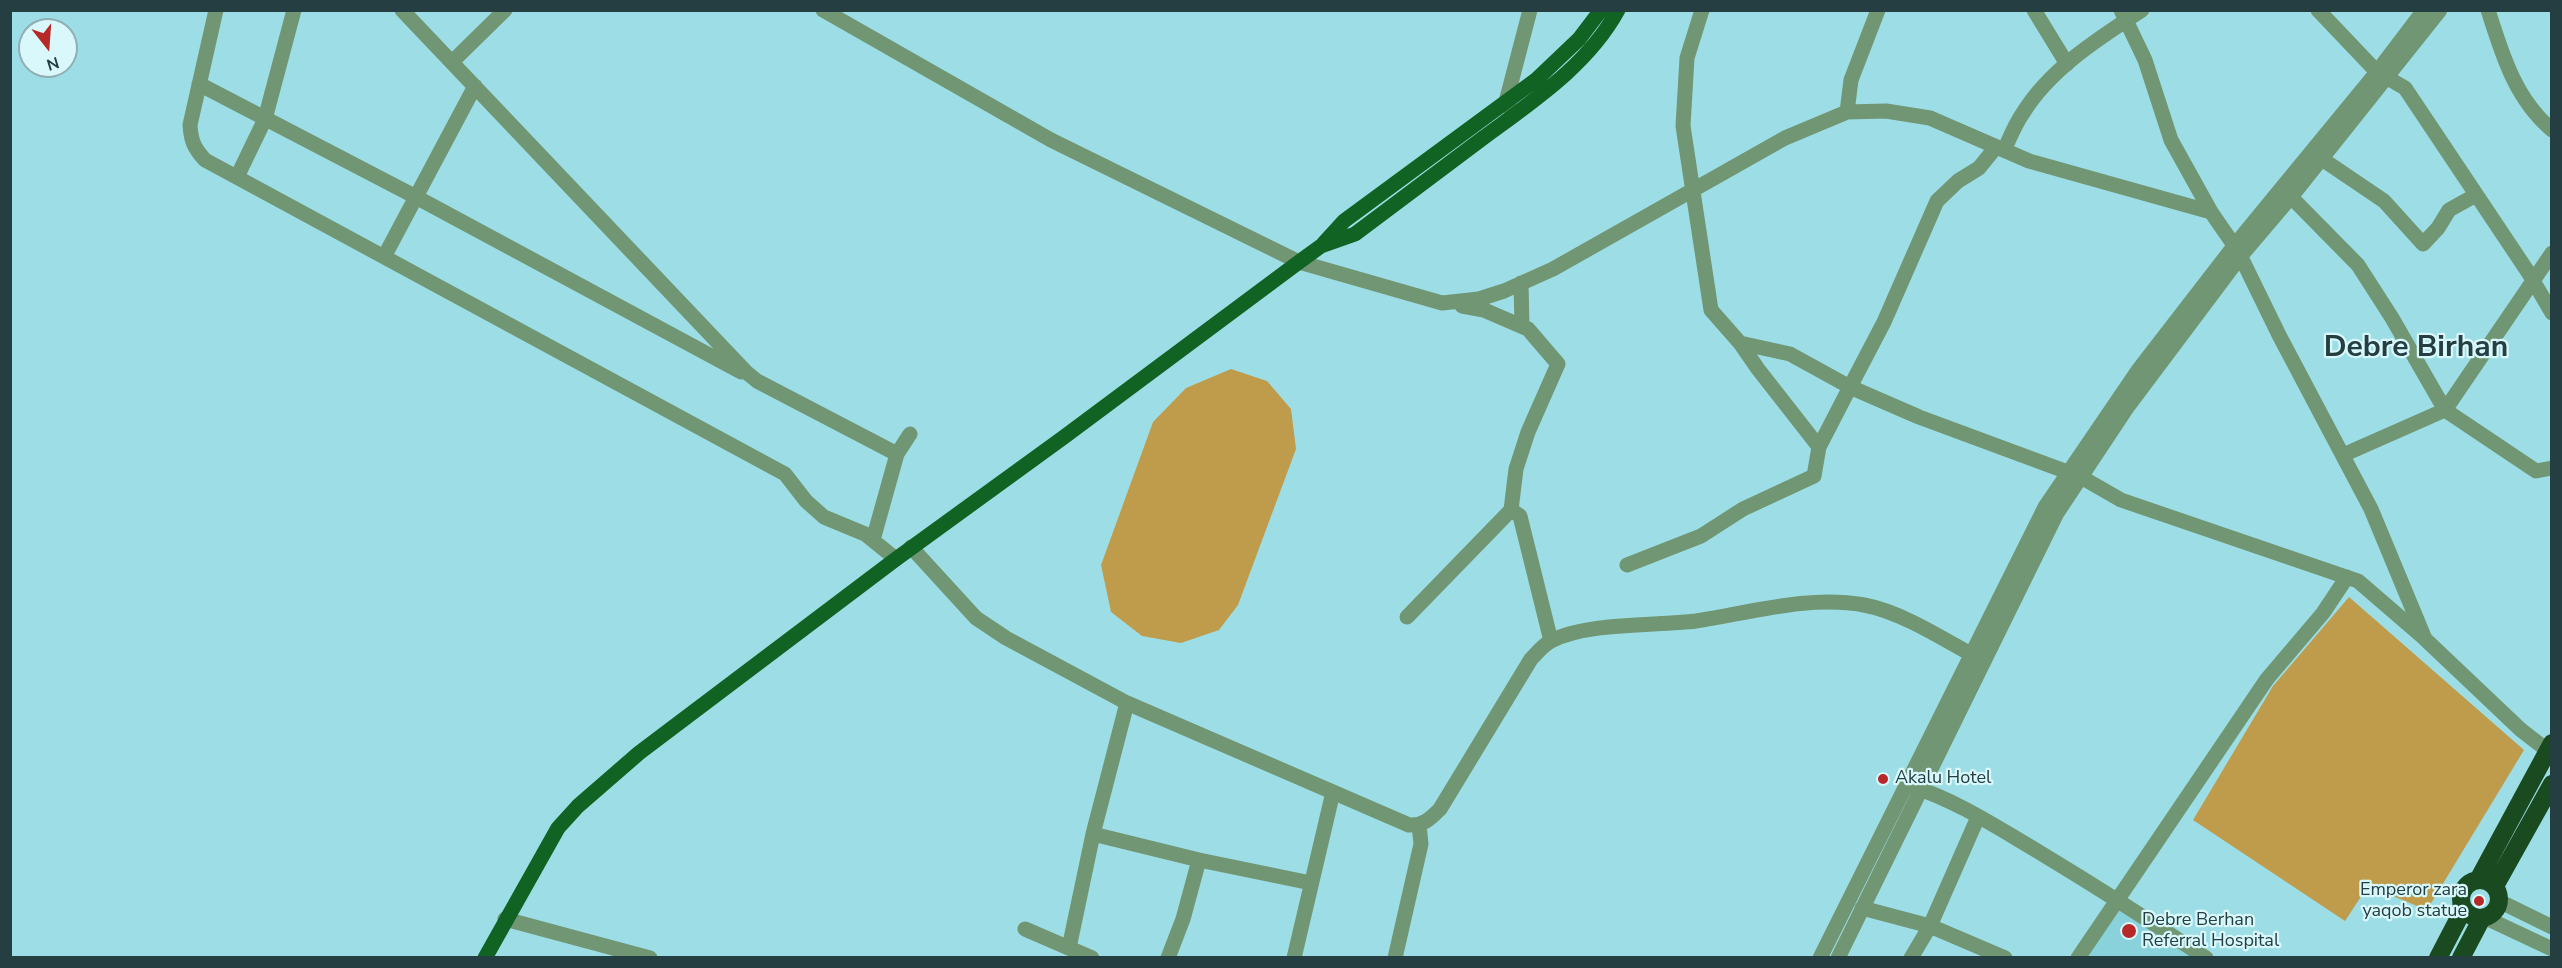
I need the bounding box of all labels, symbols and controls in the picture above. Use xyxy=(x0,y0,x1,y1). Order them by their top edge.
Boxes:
north arrow xyxy=(18,18,78,78)
text: N xyxy=(44,51,62,76)
district label: Debre Birhan xyxy=(2324,331,2508,367)
place label: Akalu Hotel xyxy=(1895,768,1991,790)
marker: Akalu Hotel xyxy=(1876,772,1890,786)
place label: Emperor zara yaqob statue xyxy=(2360,880,2467,922)
marker: Emperor zara yaqob statue xyxy=(2472,894,2486,908)
place label: Debre Berhan Referral Hospital xyxy=(2142,910,2279,952)
marker: Debre Berhan Referral Hospital xyxy=(2120,922,2138,940)

